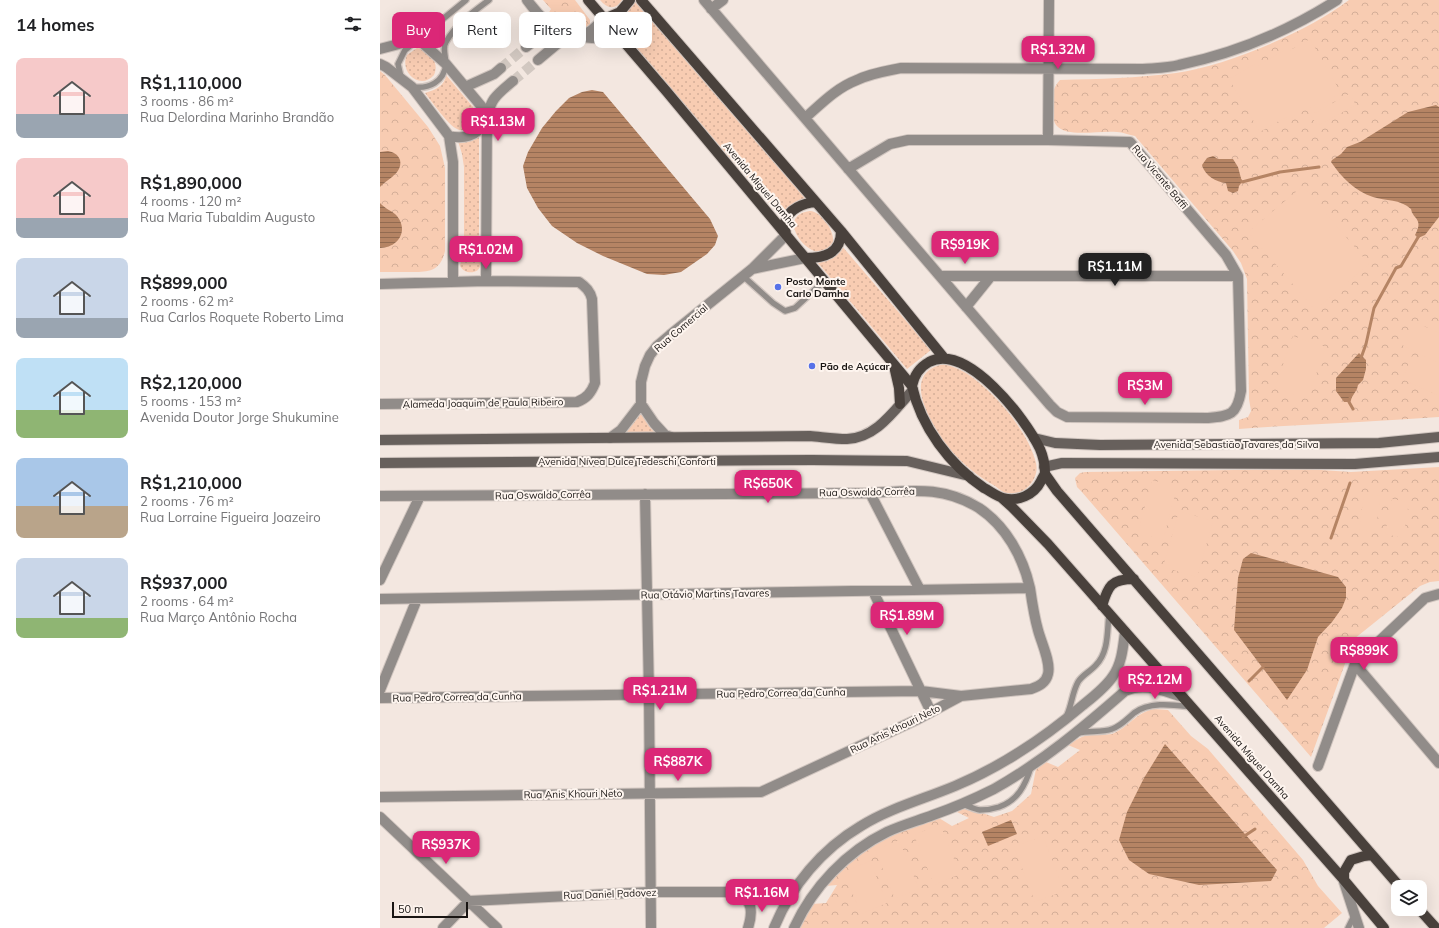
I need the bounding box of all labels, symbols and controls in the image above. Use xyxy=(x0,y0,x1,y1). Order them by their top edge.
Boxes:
chip: Buy xyxy=(392,12,445,48)
chip: Rent xyxy=(453,12,511,48)
chip: Filters xyxy=(519,12,586,48)
chip: New xyxy=(594,12,652,48)
icon: filters xyxy=(342,13,364,35)
text: 14 homes xyxy=(16,14,95,35)
pin: R$1.32M xyxy=(1021,36,1095,70)
text: R$1.32M xyxy=(1031,41,1085,57)
text: R$1,110,000 xyxy=(140,72,242,93)
icon: home xyxy=(48,74,96,122)
text: 3 rooms · 86 m² xyxy=(140,93,234,109)
pin: R$1.13M xyxy=(461,108,535,142)
text: Rua Delordina Marinho Brandão xyxy=(140,109,334,125)
text: R$1.13M xyxy=(471,113,525,129)
street label: Avenida Miguel Damha xyxy=(720,139,800,231)
street label: Rua Vicente Baffi xyxy=(1129,142,1191,212)
text: R$1,890,000 xyxy=(140,172,242,193)
icon: home xyxy=(48,174,96,222)
text: 4 rooms · 120 m² xyxy=(140,193,241,209)
text: Rua Maria Tubaldim Augusto xyxy=(140,209,315,225)
pin: R$919K xyxy=(932,231,998,265)
pin: R$1.02M xyxy=(449,236,523,270)
text: R$919K xyxy=(941,236,989,252)
text: R$1.02M xyxy=(459,241,513,257)
pin: R$1.11M xyxy=(1078,253,1152,287)
text: R$1.11M xyxy=(1088,258,1142,274)
text: R$899,000 xyxy=(140,272,228,293)
icon: home xyxy=(48,274,96,322)
place label: Posto Monte Carlo Damha xyxy=(786,275,849,300)
marker: Posto Monte Carlo Damha xyxy=(773,282,783,292)
text: 2 rooms · 62 m² xyxy=(140,293,234,309)
street label: Rua Comercial xyxy=(651,301,711,355)
text: Rua Carlos Roquete Roberto Lima xyxy=(140,309,344,325)
place label: Pão de Açúcar xyxy=(820,360,890,373)
marker: Pão de Açúcar xyxy=(807,361,817,371)
text: R$2,120,000 xyxy=(140,372,242,393)
pin: R$3M xyxy=(1121,372,1169,406)
icon: home xyxy=(48,374,96,422)
text: R$3M xyxy=(1127,377,1163,393)
text: 5 rooms · 153 m² xyxy=(140,393,241,409)
street label: Alameda Joaquim de Paula Ribeiro xyxy=(403,395,564,411)
text: Avenida Doutor Jorge Shukumine xyxy=(140,409,339,425)
street label: Avenida Sebastião Tavares da Silva xyxy=(1153,438,1319,451)
street label: Avenida Nívea Dulce Tedeschi Conforti xyxy=(538,455,716,468)
pin: R$650K xyxy=(735,470,801,504)
text: R$1,210,000 xyxy=(140,472,242,493)
icon: home xyxy=(48,474,96,522)
text: R$650K xyxy=(744,475,792,491)
street label: Rua Oswaldo Corrêa xyxy=(819,485,915,499)
street label: Rua Oswaldo Corrêa xyxy=(495,488,591,502)
text: 2 rooms · 76 m² xyxy=(140,493,234,509)
text: Rua Lorraine Figueira Joazeiro xyxy=(140,509,321,525)
text: R$937,000 xyxy=(140,572,228,593)
icon: home xyxy=(48,574,96,622)
street label: Rua Otávio Martins Tavares xyxy=(641,586,770,602)
text: 2 rooms · 64 m² xyxy=(140,593,234,609)
pin: R$1.89M xyxy=(870,602,944,636)
text: R$1.89M xyxy=(880,607,934,623)
text: Rua Março Antônio Rocha xyxy=(140,609,297,625)
pin: R$899K xyxy=(1331,637,1397,671)
text: R$899K xyxy=(1340,642,1388,658)
pin: R$2.12M xyxy=(1118,666,1192,700)
text: R$2.12M xyxy=(1128,671,1182,687)
pin: R$1.21M xyxy=(623,677,697,711)
text: R$1.21M xyxy=(633,682,687,698)
street label: Rua Pedro Correa da Cunha xyxy=(716,685,846,701)
street label: Rua Pedro Correa da Cunha xyxy=(392,689,522,705)
street label: Rua Anis Khouri Neto xyxy=(848,701,943,757)
street label: Avenida Miguel Damha xyxy=(1212,712,1292,802)
pin: R$887K xyxy=(645,748,711,782)
text: R$887K xyxy=(654,753,702,769)
street label: Rua Anis Khouri Neto xyxy=(523,787,623,801)
pin: R$937K xyxy=(413,831,479,865)
text: R$937K xyxy=(422,836,470,852)
pin: R$1.16M xyxy=(725,879,799,913)
map controls xyxy=(1391,880,1427,916)
button: layers xyxy=(1391,880,1427,916)
text: R$1.16M xyxy=(735,884,789,900)
street label: Rua Daniel Padovez xyxy=(563,886,657,902)
scale bar xyxy=(392,900,468,919)
text: 50 m xyxy=(398,902,424,916)

